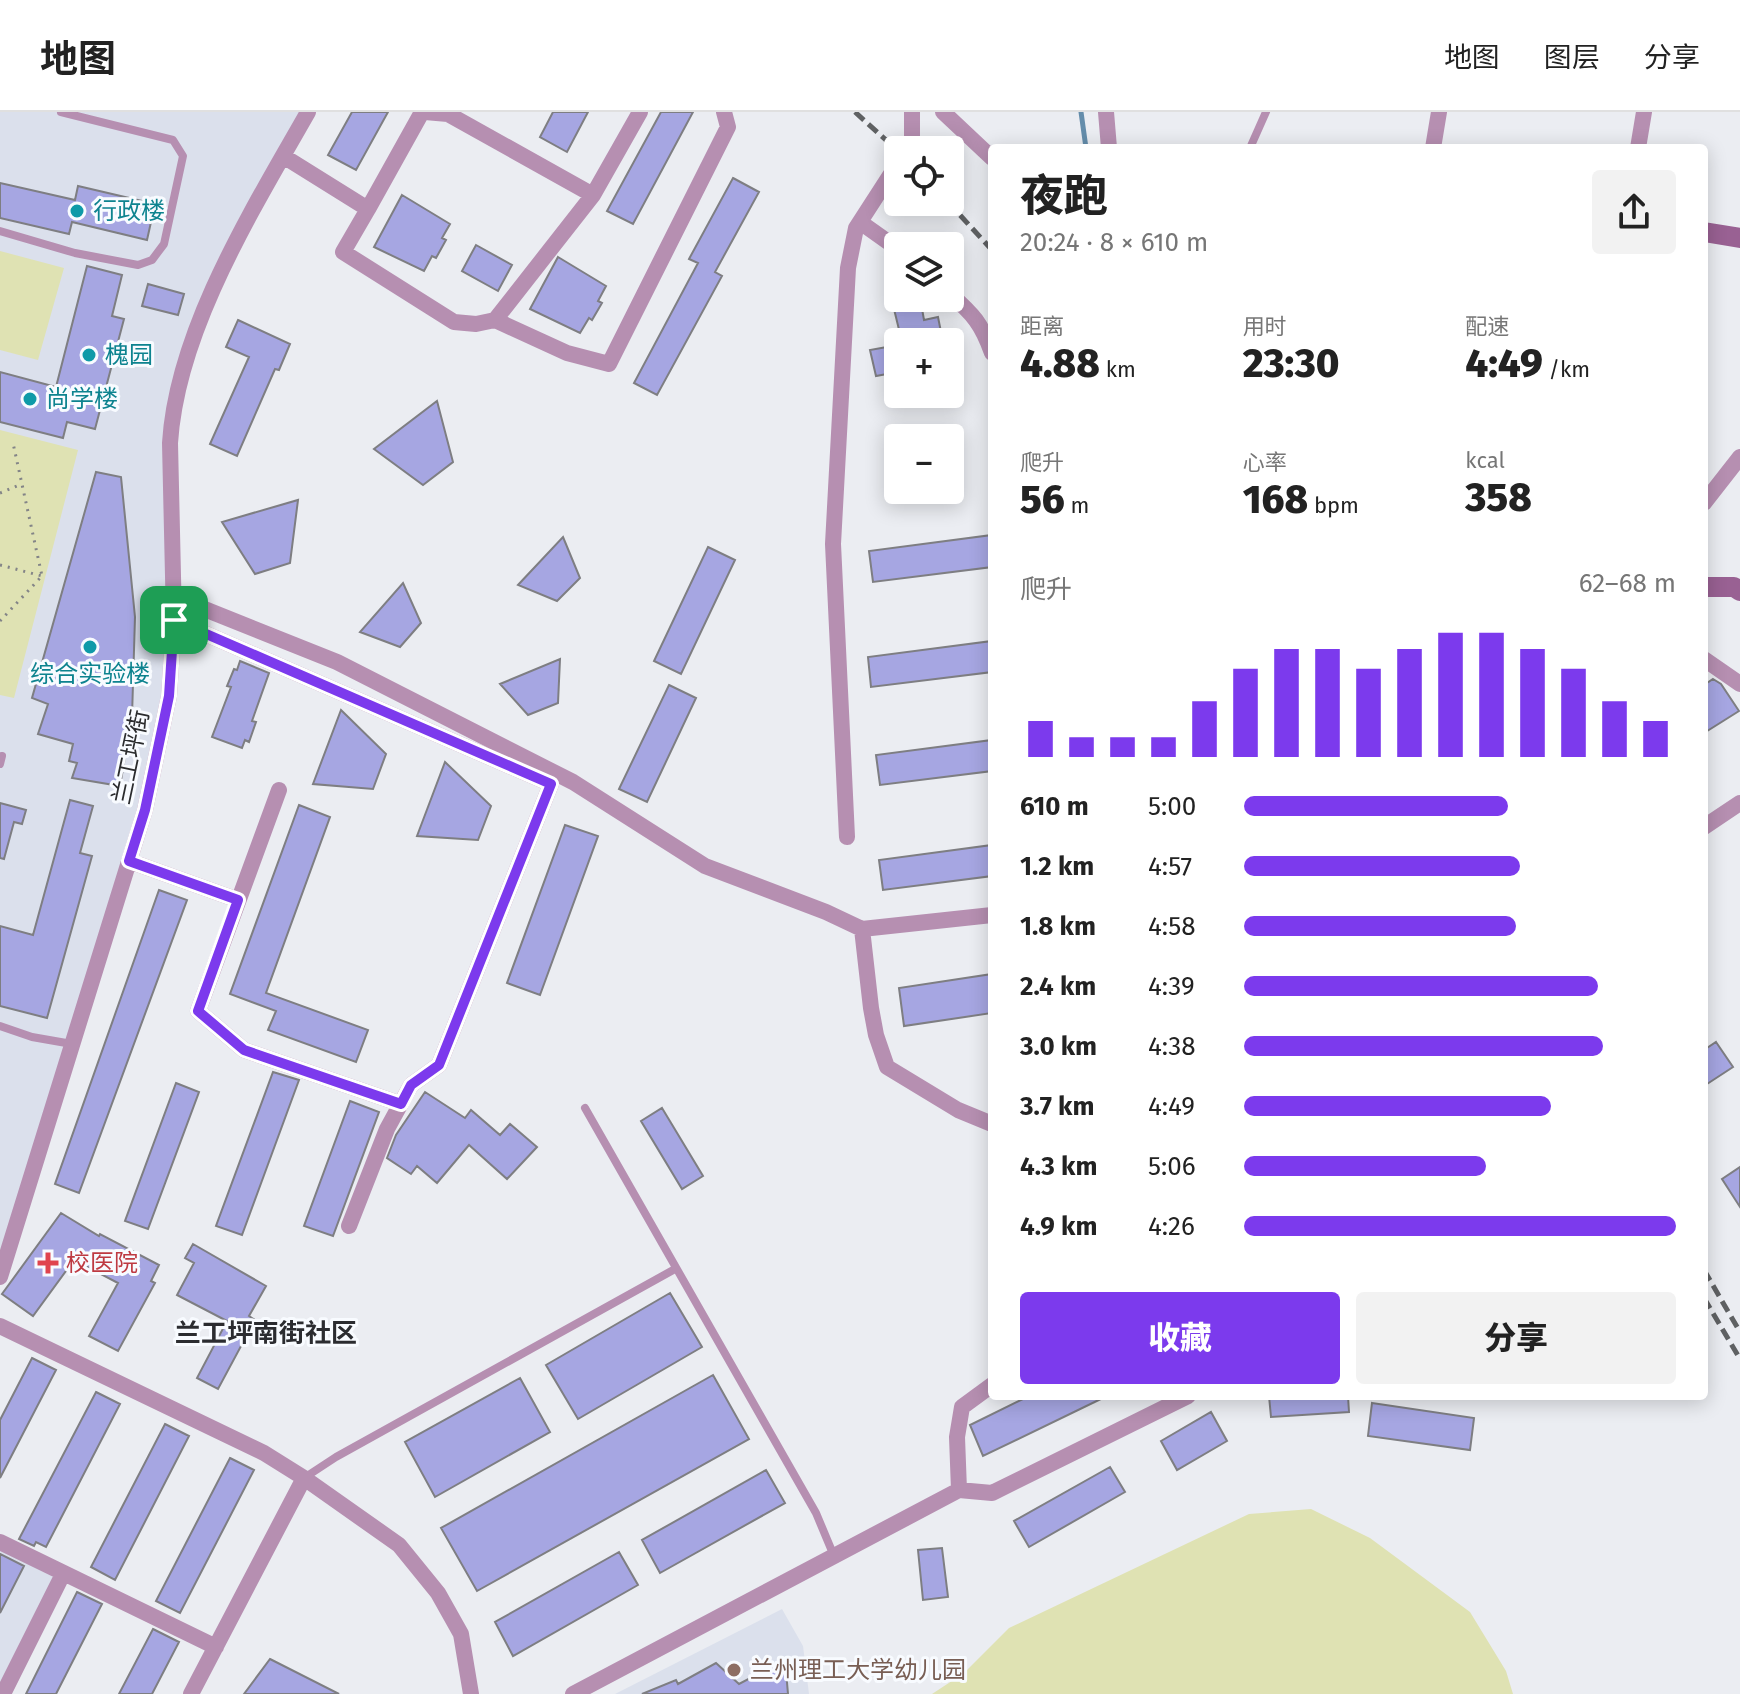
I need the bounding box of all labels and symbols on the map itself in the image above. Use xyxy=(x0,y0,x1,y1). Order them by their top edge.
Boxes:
place label: 行政楼 xyxy=(93,197,165,225)
marker: 行政楼 xyxy=(68,202,86,220)
place label: 槐园 xyxy=(105,341,153,369)
marker: 槐园 xyxy=(80,346,98,364)
place label: 尚学楼 xyxy=(46,385,118,413)
marker: 尚学楼 xyxy=(21,390,39,408)
pin xyxy=(140,586,208,654)
marker: 综合实验楼 xyxy=(81,638,99,656)
place label: 综合实验楼 xyxy=(30,660,150,688)
street label: 兰工坪街 xyxy=(107,707,155,807)
place label: 校医院 xyxy=(66,1249,138,1277)
marker: 校医院 xyxy=(37,1252,59,1274)
district label: 兰工坪南街社区 xyxy=(175,1318,357,1349)
place label: 兰州理工大学幼儿园 xyxy=(750,1656,966,1684)
marker: 兰州理工大学幼儿园 xyxy=(725,1661,743,1679)

